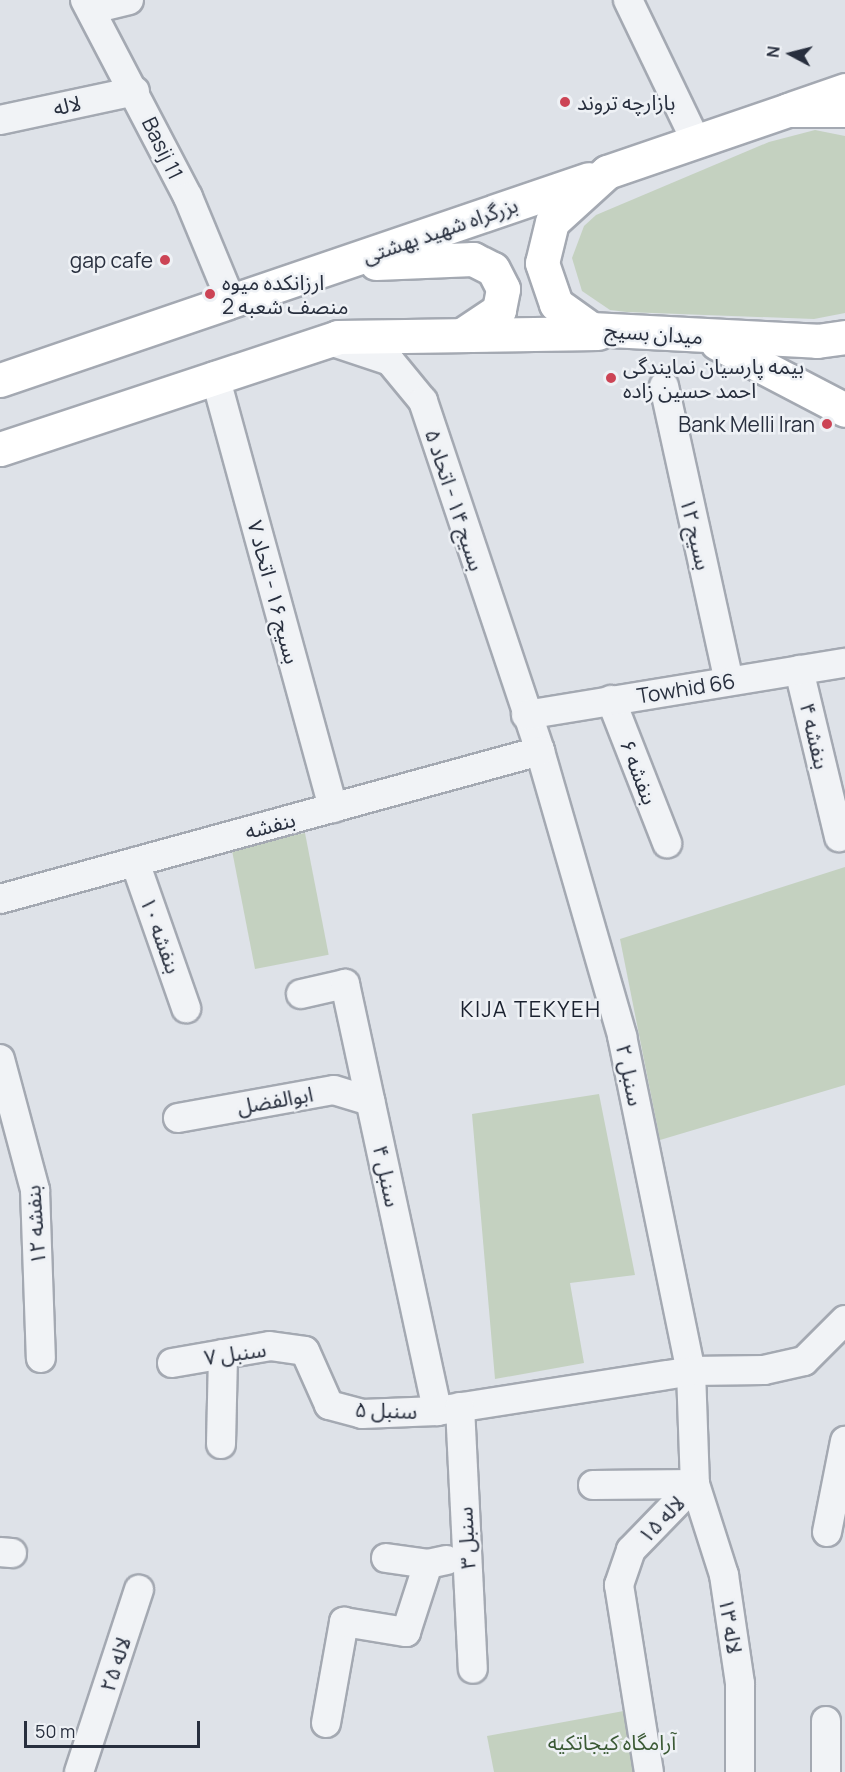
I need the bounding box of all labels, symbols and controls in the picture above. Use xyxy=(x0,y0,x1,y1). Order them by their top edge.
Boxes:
north arrow xyxy=(761,24,821,84)
text: N xyxy=(762,45,785,59)
place label: بازارچه تروند xyxy=(577,89,675,115)
street label: لاله xyxy=(51,90,83,120)
marker: بازارچه تروند xyxy=(558,95,572,109)
street label: Basij 11 xyxy=(137,113,189,183)
street label: بزرگراه شهید بهشتی xyxy=(359,192,521,268)
place label: gap cafe xyxy=(70,247,153,273)
marker: gap cafe xyxy=(158,253,172,267)
place label: ارزانکده میوه منصف شعبه 2 xyxy=(222,269,348,319)
marker: ارزانکده میوه منصف شعبه 2 xyxy=(203,287,217,301)
street label: میدان بسیج xyxy=(604,317,704,349)
place label: بیمه پارسیان نمایندگی احمد حسین زاده xyxy=(623,353,804,403)
marker: بیمه پارسیان نمایندگی احمد حسین زاده xyxy=(604,371,618,385)
place label: Bank Melli Iran xyxy=(678,411,815,437)
marker: Bank Melli Iran xyxy=(820,417,834,431)
street label: بسیج ۱۴ - اتحاد ۵ xyxy=(420,426,490,574)
street label: بسیج ۱۲ xyxy=(675,496,717,572)
street label: بسیج ۱۶ - اتحاد ۷ xyxy=(243,518,305,666)
street label: Towhid 66 xyxy=(635,668,737,708)
street label: بنفشه ۴ xyxy=(795,700,835,772)
street label: بنفشه ۶ xyxy=(615,736,663,808)
street label: بنفشه xyxy=(242,806,298,844)
street label: بنفشه ۱۰ xyxy=(136,893,186,977)
district label: KIJA TEKYEH xyxy=(460,997,602,1023)
street label: سنبل ۲ xyxy=(611,1042,649,1108)
street label: ابوالفضل xyxy=(235,1081,315,1119)
street label: سنبل ۴ xyxy=(368,1143,406,1209)
street label: بنفشه ۱۲ xyxy=(20,1184,50,1266)
street label: سنبل ۷ xyxy=(202,1336,268,1370)
street label: سنبل ۵ xyxy=(354,1396,418,1424)
street label: لاله ۱۵ xyxy=(632,1490,690,1548)
street label: سنبل ۳ xyxy=(452,1506,480,1570)
street label: لاله ۱۳ xyxy=(714,1596,748,1656)
street label: لاله ۲۵ xyxy=(94,1633,136,1695)
scale bar xyxy=(27,1709,202,1747)
text: 50 m xyxy=(35,1719,75,1743)
park label: آرامگاه کیجاتکیه xyxy=(548,1729,676,1755)

